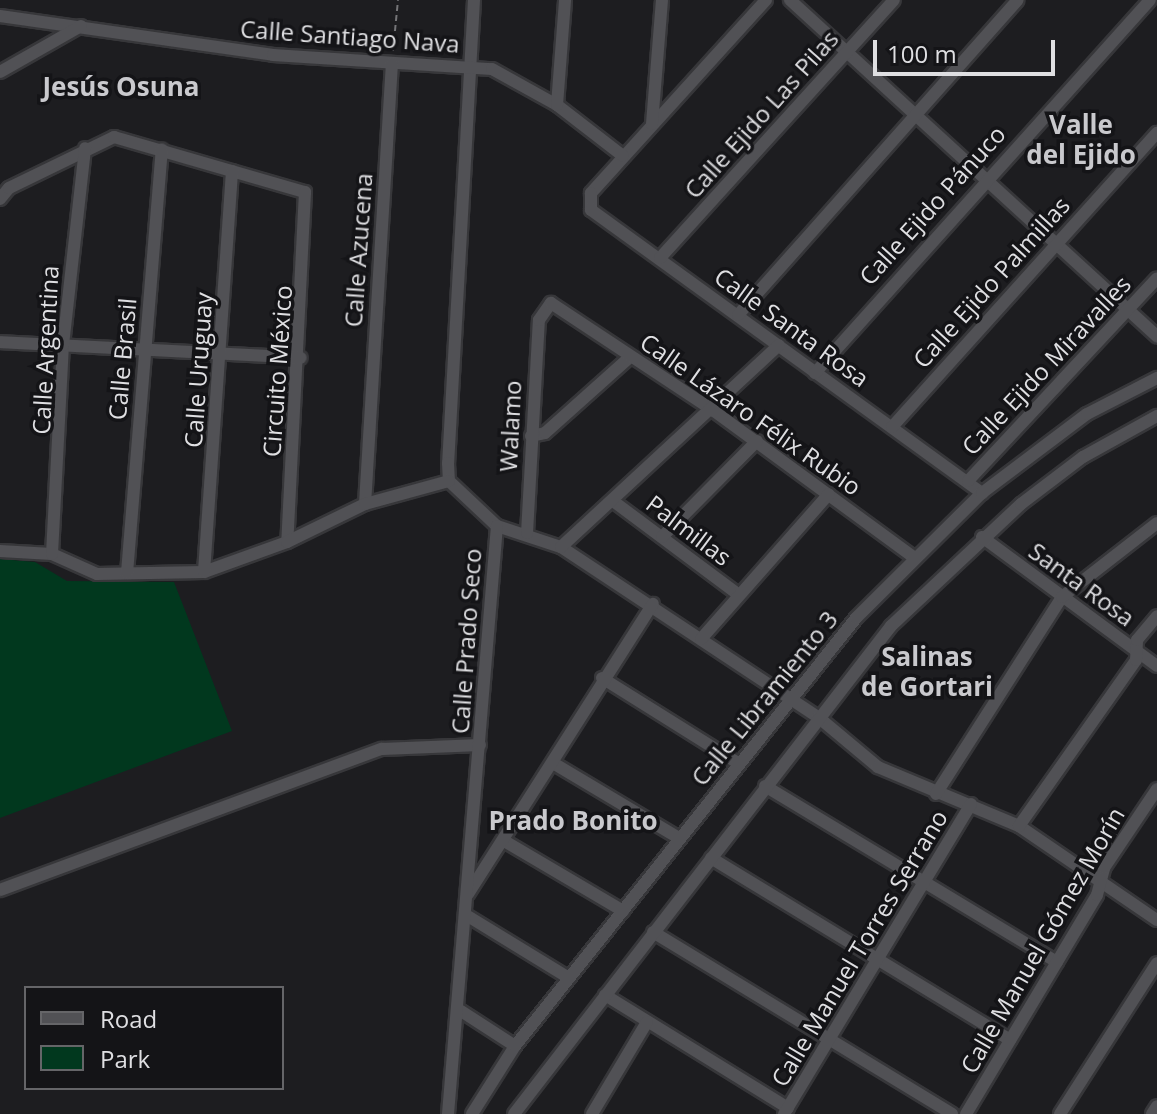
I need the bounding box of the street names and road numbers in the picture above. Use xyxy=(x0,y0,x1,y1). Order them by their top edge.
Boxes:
street label: Calle Santiago Nava xyxy=(239,14,461,58)
street label: Calle Ejido Las Pilas xyxy=(678,24,844,204)
street label: Calle Ejido Pánuco xyxy=(853,119,1011,291)
street label: Calle Azucena xyxy=(338,172,378,328)
street label: Calle Ejido Palmillas xyxy=(907,191,1075,373)
street label: Calle Santa Rosa xyxy=(709,261,875,393)
street label: Calle Argentina xyxy=(26,265,64,435)
street label: Calle Ejido Miravalles xyxy=(956,270,1136,460)
street label: Circuito México xyxy=(257,284,297,458)
street label: Calle Uruguay xyxy=(178,291,218,449)
street label: Calle Brasil xyxy=(102,297,142,421)
street label: Calle Lázaro Félix Rubio xyxy=(635,327,867,501)
street label: Walamo xyxy=(493,380,527,472)
street label: Palmillas xyxy=(641,489,737,571)
street label: Santa Rosa xyxy=(1024,536,1140,632)
street label: Calle Prado Seco xyxy=(445,547,487,735)
street label: Calle Libramiento 3 xyxy=(685,605,843,791)
street label: Calle Manuel Gómez Morín xyxy=(954,802,1130,1078)
street label: Calle Manuel Torres Serrano xyxy=(765,804,953,1092)

